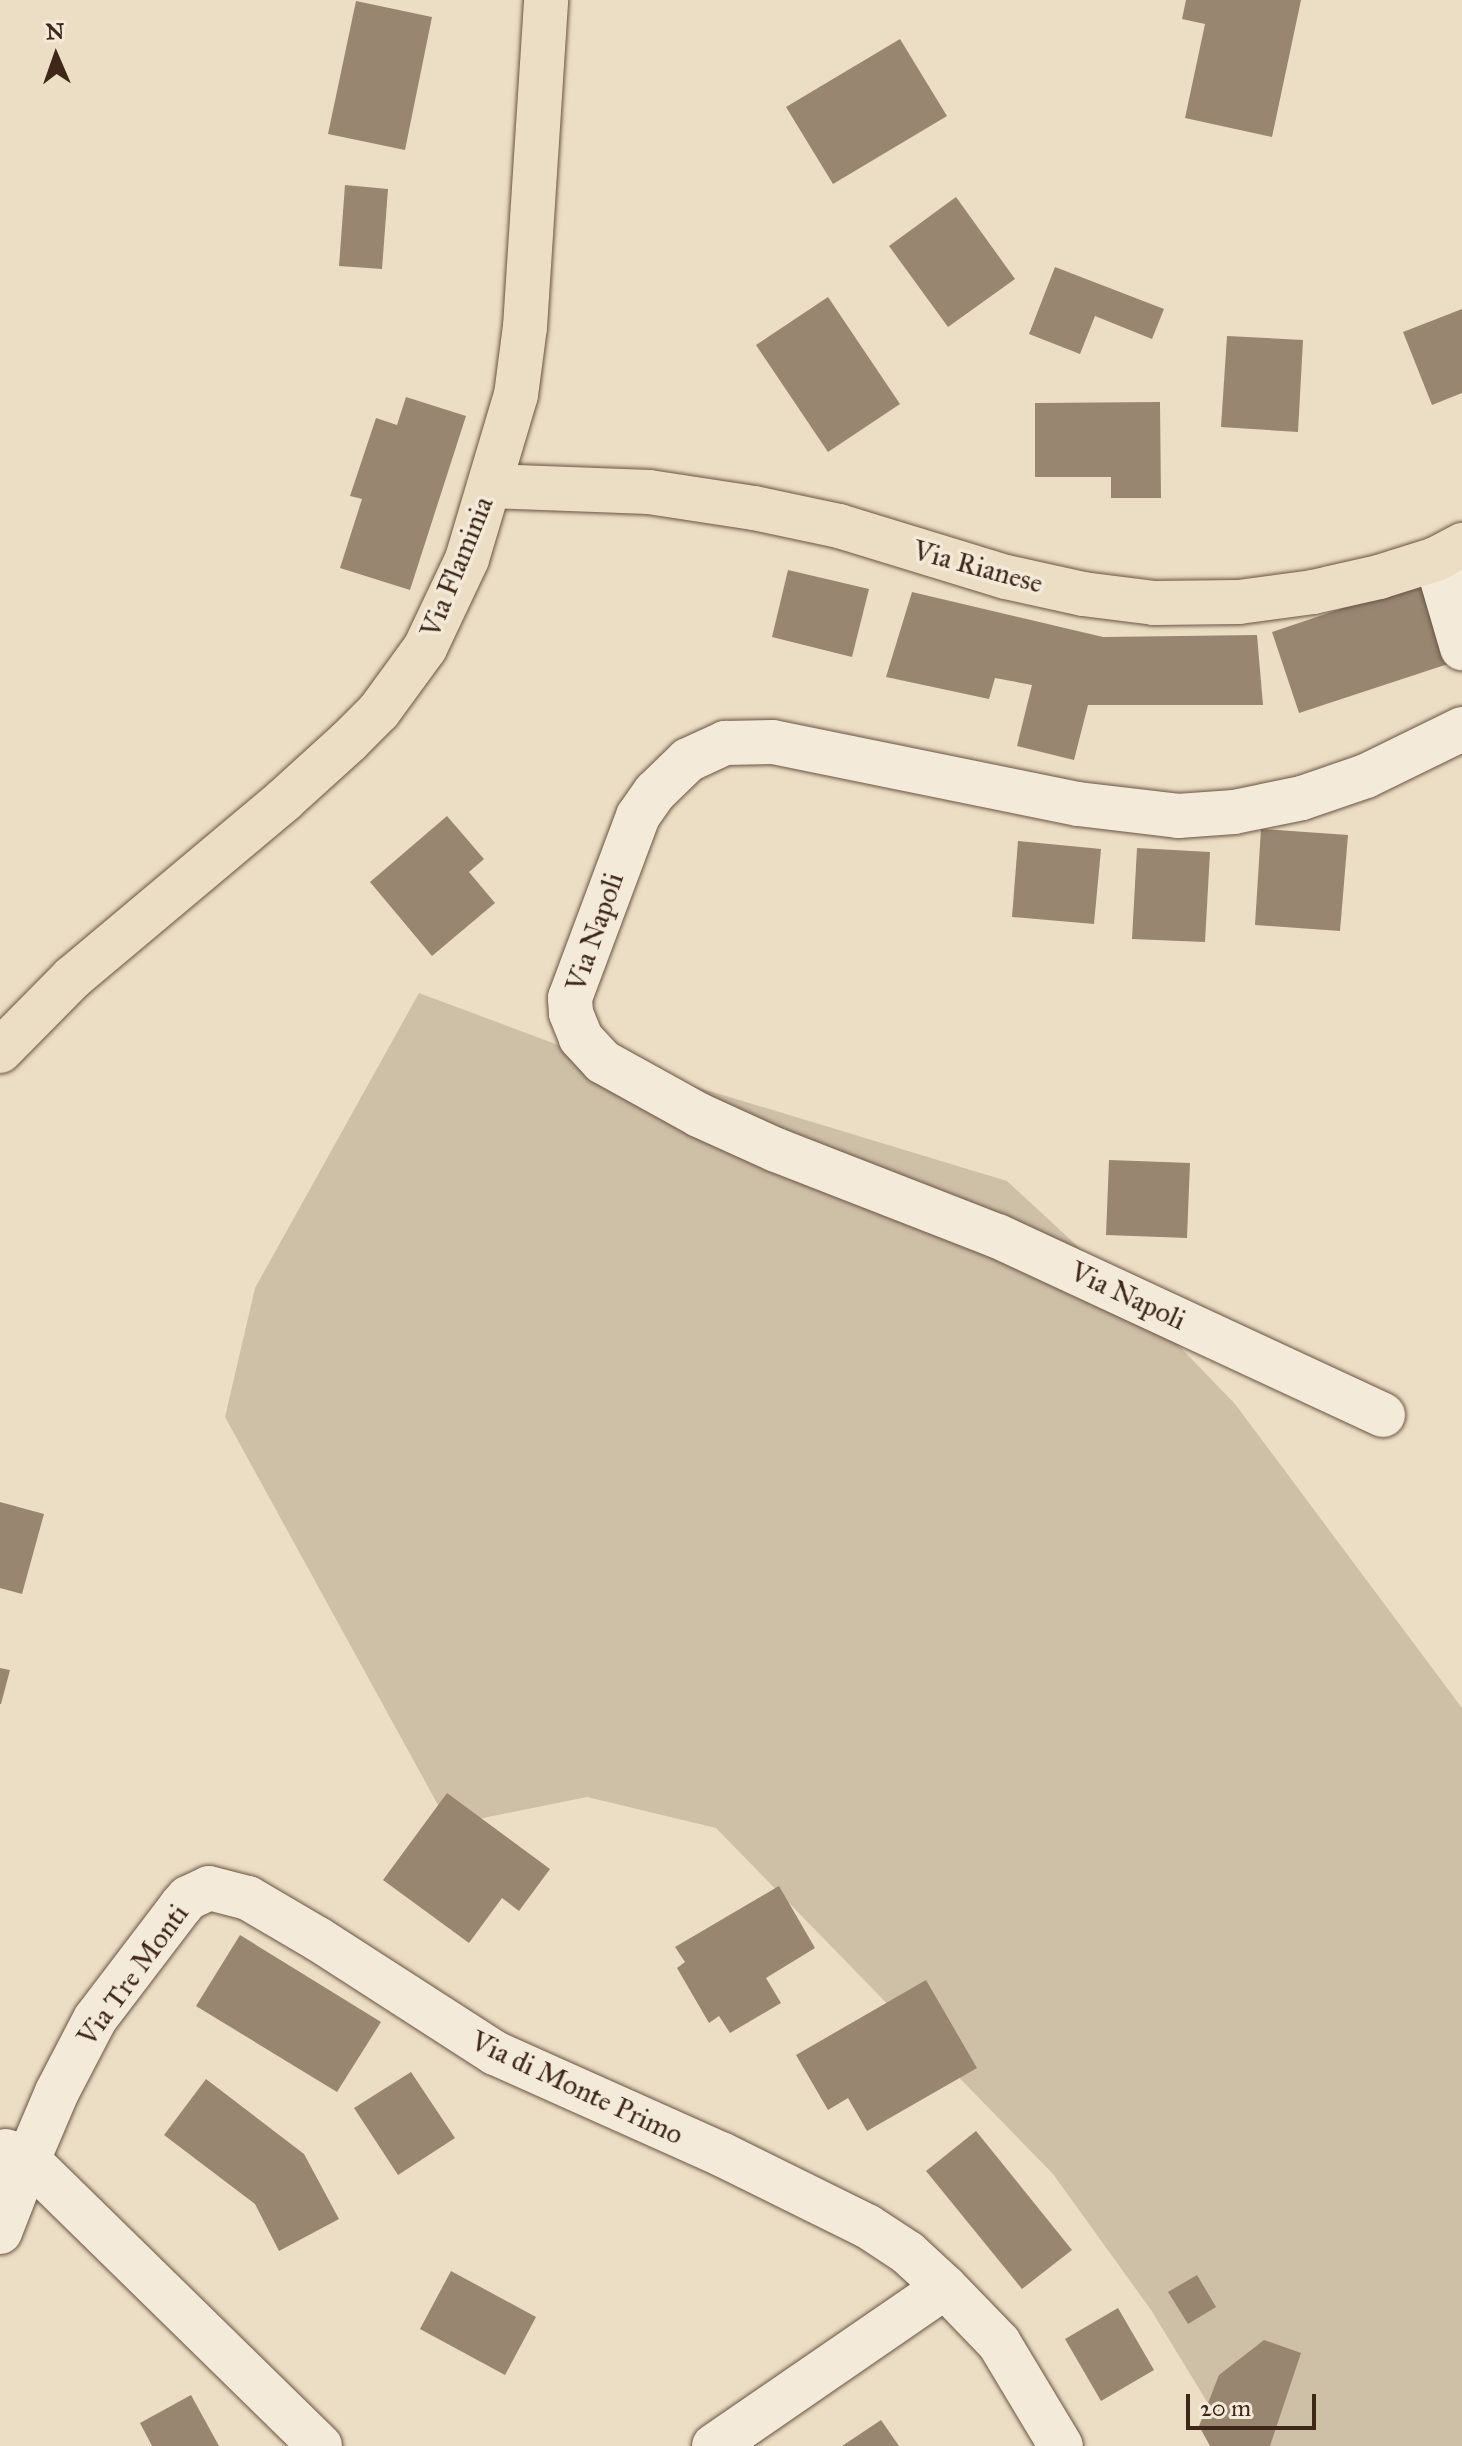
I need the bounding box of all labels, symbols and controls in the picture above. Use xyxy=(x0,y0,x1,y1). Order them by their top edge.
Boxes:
north arrow xyxy=(16,16,96,96)
text: N xyxy=(45,18,65,45)
street label: Via Flaminia xyxy=(414,492,500,642)
street label: Via Rianese xyxy=(909,534,1047,600)
street label: Via Napoli xyxy=(559,868,631,996)
street label: Via Napoli xyxy=(1065,1255,1191,1337)
street label: Via Tre Monti xyxy=(70,1898,196,2052)
street label: Via di Monte Primo xyxy=(466,2024,688,2152)
scale bar xyxy=(1190,2378,1320,2428)
text: 20 m xyxy=(1200,2393,1251,2423)

